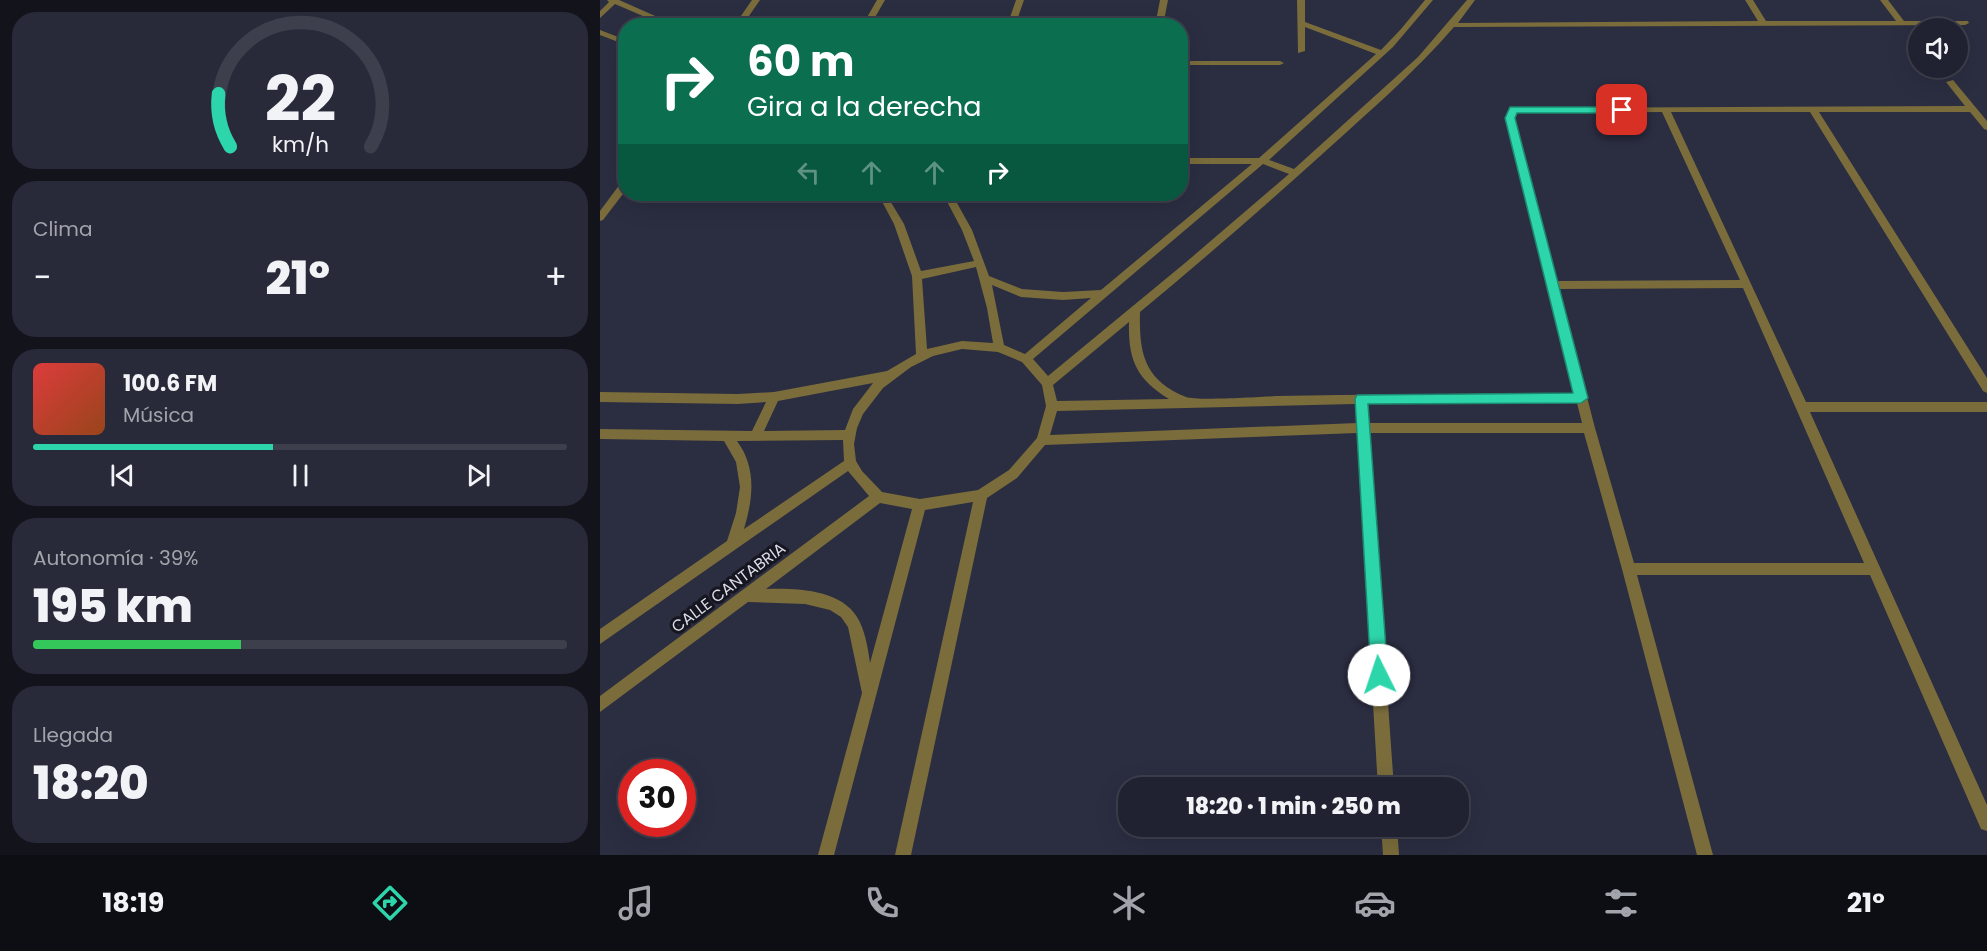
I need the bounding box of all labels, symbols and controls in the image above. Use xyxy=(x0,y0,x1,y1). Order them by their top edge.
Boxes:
map controls xyxy=(1908,18,1968,78)
button: sound xyxy=(1908,18,1968,78)
text: 60 m xyxy=(747,32,855,91)
icon: right xyxy=(648,42,726,120)
text: 22 xyxy=(264,55,336,143)
pin xyxy=(1596,84,1647,135)
text: Gira a la derecha xyxy=(747,88,981,125)
icon: arrive xyxy=(1605,93,1638,126)
text: km/h xyxy=(271,130,329,161)
icon: left xyxy=(792,156,825,189)
icon: ahead xyxy=(855,156,888,189)
icon: ahead xyxy=(918,156,951,189)
icon: right xyxy=(981,156,1014,189)
text: Clima xyxy=(33,215,92,243)
text: 21° xyxy=(266,247,330,310)
text: − xyxy=(33,254,51,301)
text: + xyxy=(544,254,567,301)
text: 100.6 FM xyxy=(123,368,217,399)
text: Música xyxy=(123,401,194,429)
icon: previous xyxy=(106,459,139,492)
icon: pause xyxy=(284,459,317,492)
icon: next xyxy=(462,459,495,492)
street label: CALLE CANTABRIA xyxy=(666,537,790,638)
text: Autonomía · 39% xyxy=(33,544,198,572)
text: 195 km xyxy=(33,575,193,638)
position arrow xyxy=(1347,643,1411,707)
text: Llegada xyxy=(33,721,113,749)
text: 18:20 xyxy=(33,752,149,815)
speed limit sign: 30 xyxy=(618,759,696,837)
text: 18:20 · 1 min · 250 m xyxy=(1186,791,1401,822)
icon: directions xyxy=(369,882,411,924)
icon: music xyxy=(615,882,657,924)
icon: phone xyxy=(861,882,903,924)
icon: climate xyxy=(1108,882,1150,924)
icon: car xyxy=(1354,882,1396,924)
icon: filters xyxy=(1600,882,1642,924)
text: 18:19 xyxy=(102,884,164,921)
text: 21° xyxy=(1847,884,1885,921)

